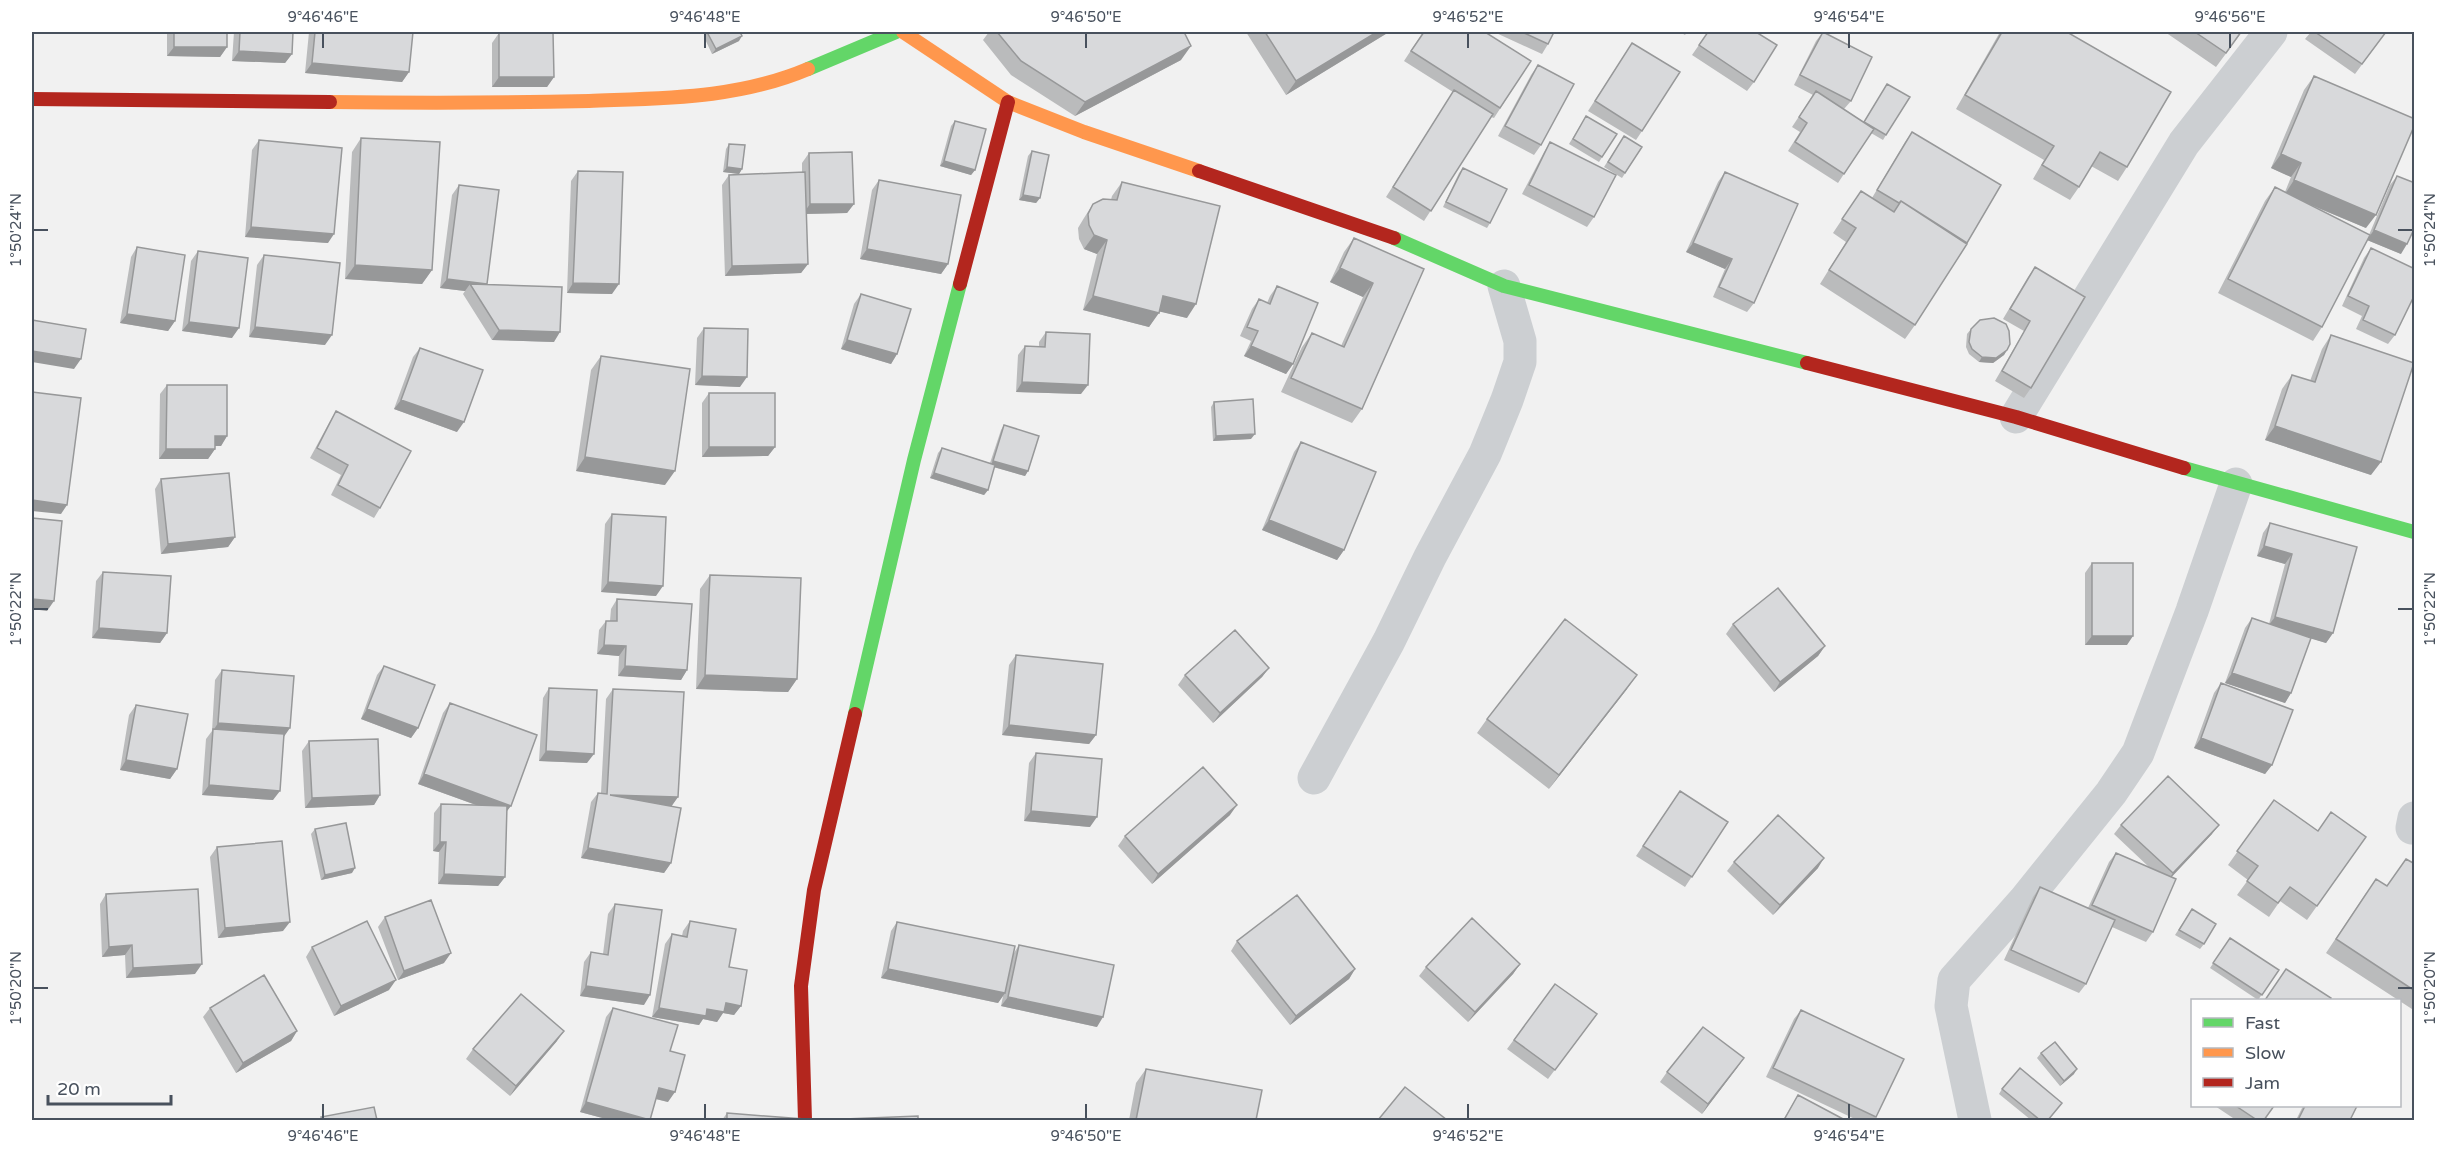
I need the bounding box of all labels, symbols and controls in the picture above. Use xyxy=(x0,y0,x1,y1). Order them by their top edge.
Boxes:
text: 9°46'46"E xyxy=(287,8,359,26)
text: 9°46'48"E xyxy=(669,8,741,26)
text: 9°46'50"E xyxy=(1050,8,1122,26)
text: 9°46'52"E xyxy=(1432,8,1504,26)
text: 9°46'54"E xyxy=(1813,8,1885,26)
text: 9°46'56"E xyxy=(2194,8,2266,26)
text: 1°50'24"N xyxy=(7,193,25,267)
text: 1°50'24"N xyxy=(2421,193,2439,267)
text: 1°50'22"N xyxy=(7,572,25,646)
text: 1°50'22"N xyxy=(2421,572,2439,646)
text: 1°50'20"N xyxy=(7,951,25,1025)
text: 1°50'20"N xyxy=(2421,951,2439,1025)
legend xyxy=(2191,999,2401,1107)
text: Fast xyxy=(2245,1012,2280,1034)
text: Slow xyxy=(2245,1042,2286,1064)
scale bar xyxy=(48,1068,171,1106)
text: Jam xyxy=(2245,1072,2280,1094)
text: 20 m xyxy=(57,1078,101,1100)
text: 9°46'46"E xyxy=(287,1127,359,1145)
text: 9°46'48"E xyxy=(669,1127,741,1145)
text: 9°46'50"E xyxy=(1050,1127,1122,1145)
text: 9°46'52"E xyxy=(1432,1127,1504,1145)
text: 9°46'54"E xyxy=(1813,1127,1885,1145)

